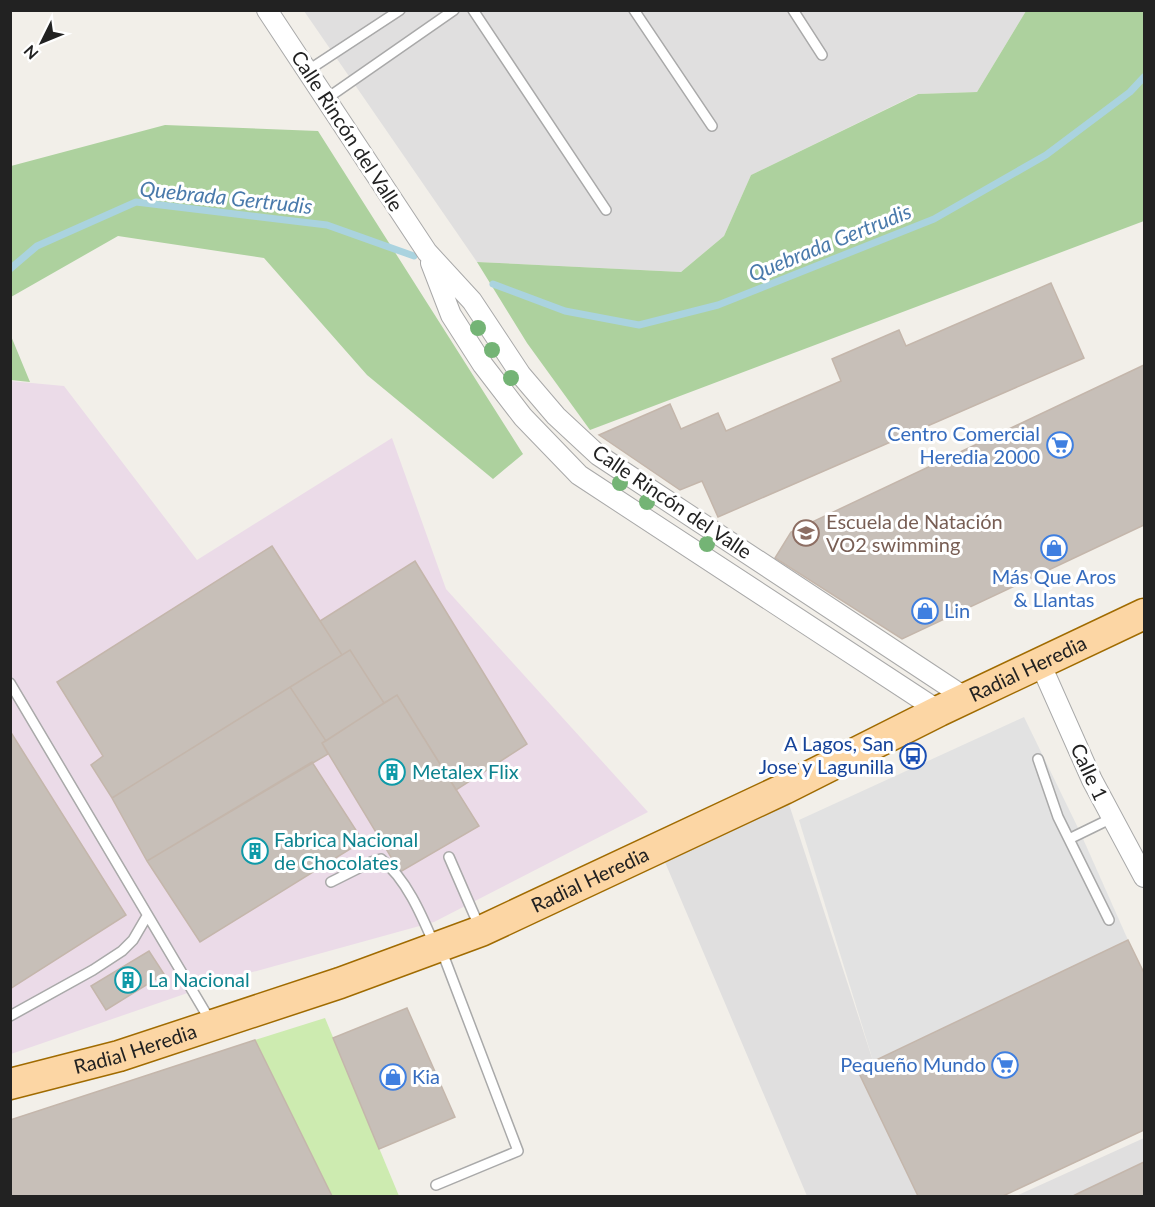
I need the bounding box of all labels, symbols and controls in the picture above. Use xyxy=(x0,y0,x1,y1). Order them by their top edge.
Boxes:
north arrow xyxy=(12,12,72,72)
text: N xyxy=(20,42,42,64)
street label: Calle Rincón del Valle xyxy=(287,46,409,215)
water label: Quebrada Gertrudis xyxy=(139,175,314,218)
water label: Quebrada Gertrudis xyxy=(744,198,915,286)
place label: Centro Comercial Heredia 2000 xyxy=(887,421,1040,468)
supermarket icon: Centro Comercial Heredia 2000 xyxy=(1045,430,1075,460)
street label: Calle Rincón del Valle xyxy=(588,439,757,563)
place label: Escuela de Natación VO2 swimming xyxy=(826,509,1003,556)
school or university icon: Escuela de Natación VO2 swimming xyxy=(791,518,821,548)
shop icon: Más Que Aros & Llantas xyxy=(1039,533,1069,563)
place label: Más Que Aros & Llantas xyxy=(992,564,1116,611)
shop icon: Lin xyxy=(910,596,940,626)
place label: Lin xyxy=(944,598,970,622)
street label: Radial Heredia xyxy=(965,630,1090,706)
place label: A Lagos, San Jose y Lagunilla xyxy=(759,731,894,778)
street label: Calle 1 xyxy=(1066,739,1113,804)
bus stop icon: A Lagos, San Jose y Lagunilla xyxy=(898,741,928,771)
building icon: Metalex Flix xyxy=(377,757,407,787)
place label: Metalex Flix xyxy=(412,759,519,783)
place label: Fabrica Nacional de Chocolates xyxy=(274,827,418,874)
building icon: Fabrica Nacional de Chocolates xyxy=(240,836,270,866)
street label: Radial Heredia xyxy=(527,841,652,917)
building icon: La Nacional xyxy=(113,965,143,995)
place label: La Nacional xyxy=(148,967,250,991)
street label: Radial Heredia xyxy=(71,1018,199,1078)
supermarket icon: Pequeño Mundo xyxy=(990,1050,1020,1080)
place label: Pequeño Mundo xyxy=(840,1052,986,1076)
shop icon: Kia xyxy=(378,1062,408,1092)
place label: Kia xyxy=(412,1064,440,1088)

